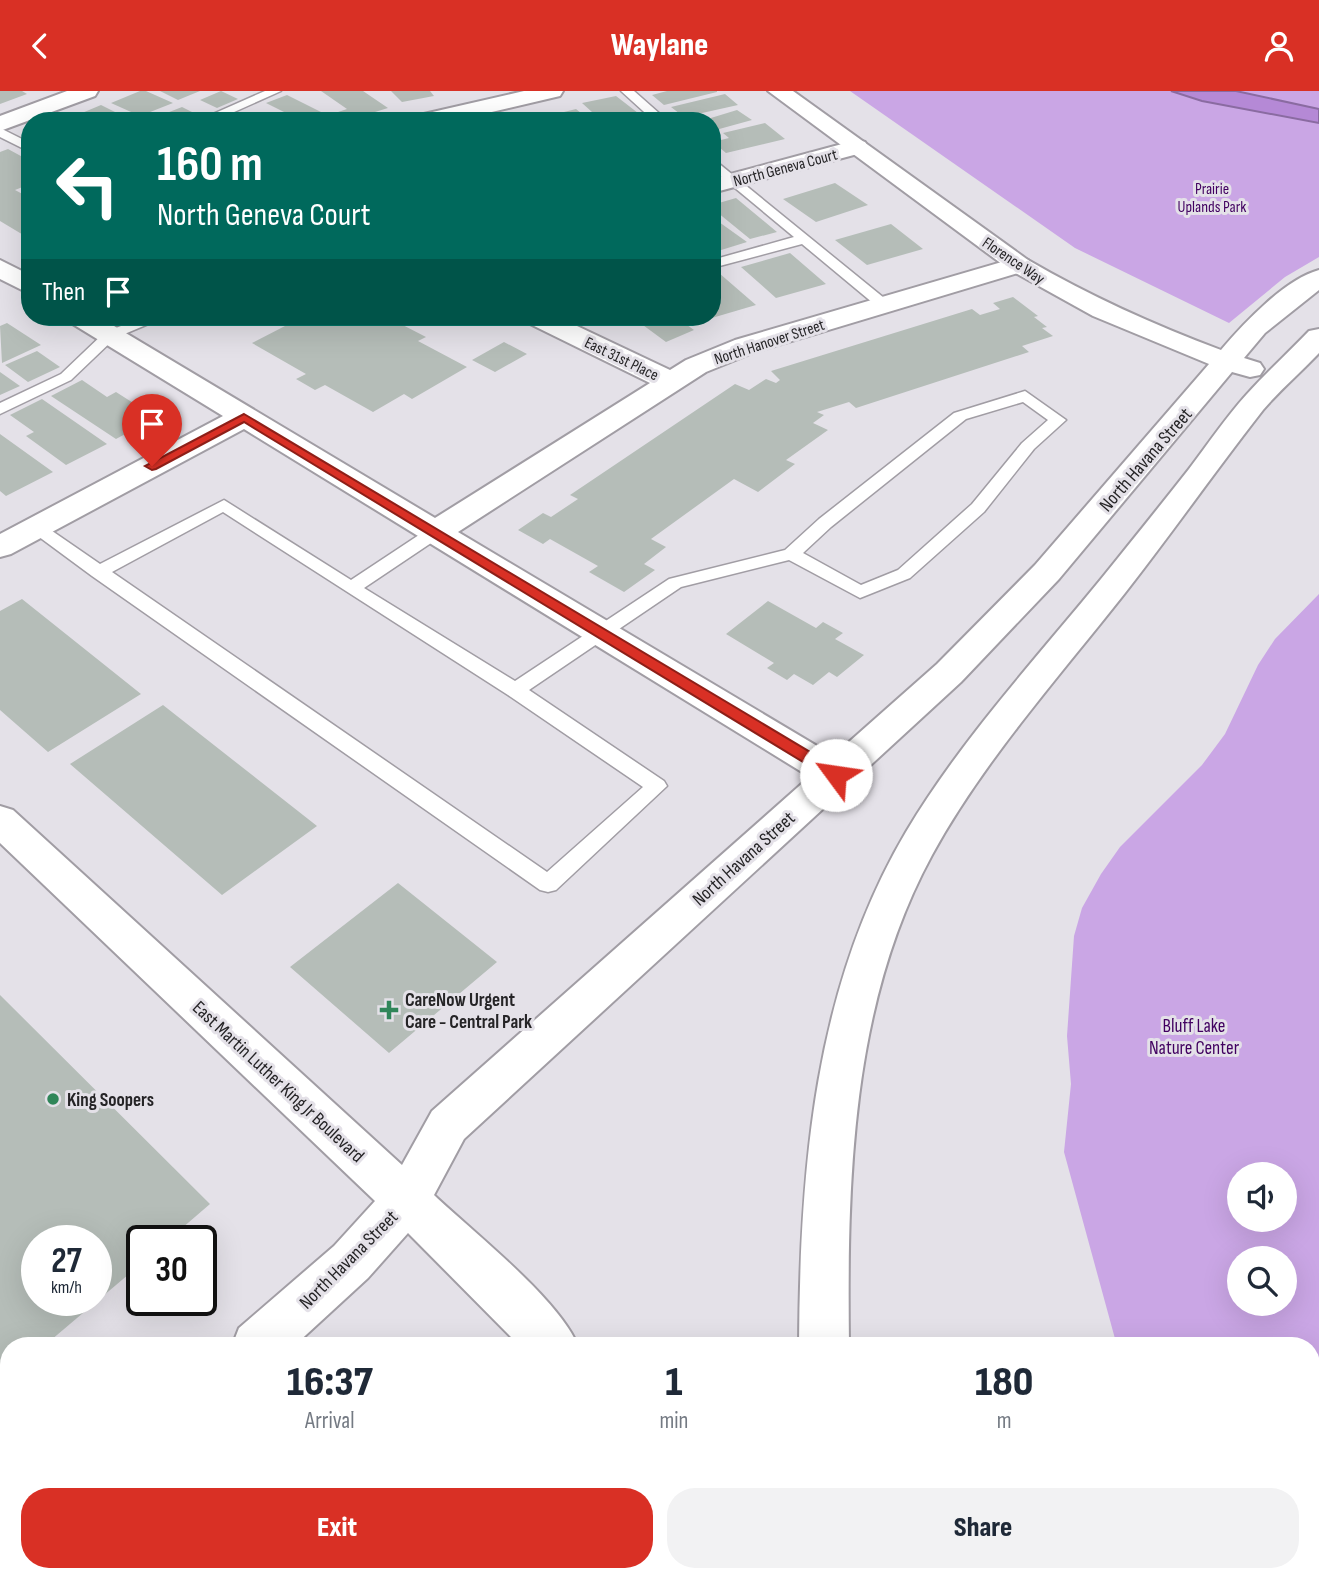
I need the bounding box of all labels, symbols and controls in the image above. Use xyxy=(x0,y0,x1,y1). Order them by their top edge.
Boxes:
text: Waylane xyxy=(611,26,708,65)
icon: back xyxy=(21,27,59,65)
icon: person xyxy=(1260,27,1298,65)
text: 160 m xyxy=(157,136,263,195)
icon: left xyxy=(42,140,133,231)
street label: North Geneva Court xyxy=(731,145,840,191)
park label: Prairie Uplands Park xyxy=(1178,180,1246,217)
text: North Geneva Court xyxy=(157,196,370,235)
street label: Florence Way xyxy=(978,234,1048,289)
icon: arrive xyxy=(99,273,137,311)
text: Then xyxy=(42,277,85,308)
street label: North Hanover Street xyxy=(712,316,827,369)
street label: East 31st Place xyxy=(581,333,661,385)
pin xyxy=(122,394,182,466)
street label: North Havana Street xyxy=(1095,403,1198,517)
icon: arrive xyxy=(133,405,171,443)
position arrow xyxy=(799,738,873,812)
street label: North Havana Street xyxy=(688,807,800,911)
place label: CareNow Urgent Care - Central Park xyxy=(405,989,532,1034)
street label: East Martin Luther King Jr Boulevard xyxy=(187,997,369,1168)
marker: CareNow Urgent Care - Central Park xyxy=(379,1000,399,1020)
park label: Bluff Lake Nature Center xyxy=(1149,1015,1240,1060)
place label: King Soopers xyxy=(67,1089,154,1112)
marker: King Soopers xyxy=(45,1091,61,1107)
map controls xyxy=(1227,1162,1297,1316)
button: sound xyxy=(1227,1162,1297,1232)
street label: North Havana Street xyxy=(295,1206,403,1314)
speed limit sign: 30 xyxy=(126,1225,217,1316)
text: 27 xyxy=(51,1240,82,1283)
button: search xyxy=(1227,1246,1297,1316)
text: km/h xyxy=(51,1277,82,1298)
text: 16:37 xyxy=(287,1357,373,1408)
text: 1 xyxy=(665,1357,682,1408)
text: 180 xyxy=(975,1357,1033,1408)
text: Arrival xyxy=(305,1407,354,1435)
text: min xyxy=(659,1407,688,1435)
text: m xyxy=(997,1407,1012,1435)
button: Exit xyxy=(21,1488,653,1568)
button: Share xyxy=(667,1488,1299,1568)

